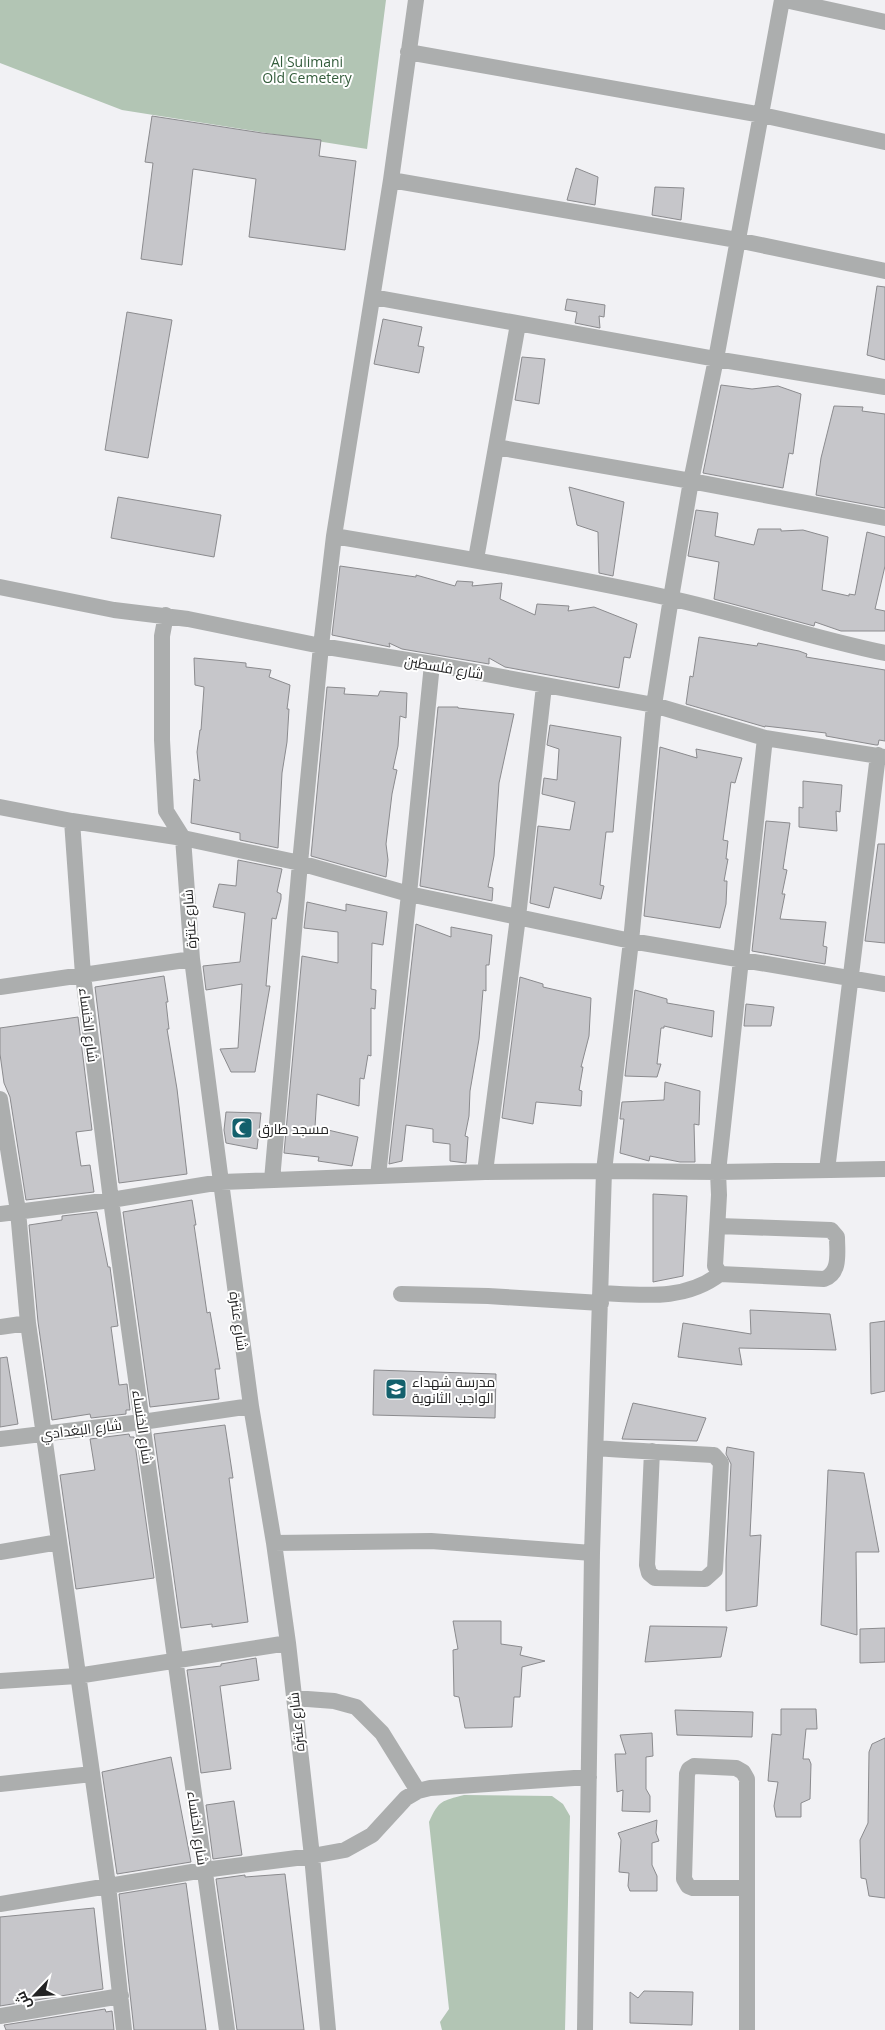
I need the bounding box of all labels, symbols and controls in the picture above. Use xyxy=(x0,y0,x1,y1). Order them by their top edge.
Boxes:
park label: Al Sulimani Old Cemetery xyxy=(262,52,353,87)
street label: شارع فلسطين xyxy=(403,651,485,683)
street label: شارع عنترة xyxy=(177,889,201,949)
street label: شارع الخنساء xyxy=(75,987,103,1063)
mosque icon: مسجد طارق xyxy=(230,1116,254,1140)
place label: مسجد طارق xyxy=(258,1119,329,1138)
street label: شارع عنترة xyxy=(225,1290,253,1352)
place label: مدرسة شهداء الواجب الثانوية xyxy=(412,1372,495,1407)
school or university icon: مدرسة شهداء الواجب الثانوية xyxy=(384,1377,408,1401)
street label: شارع الخنساء xyxy=(128,1389,158,1465)
street label: شارع البغدادي xyxy=(39,1415,123,1446)
street label: شارع عنترة xyxy=(283,1691,309,1753)
street label: شارع الخنساء xyxy=(183,1790,213,1866)
north arrow xyxy=(10,1970,60,2020)
text: ش xyxy=(10,1989,35,2013)

